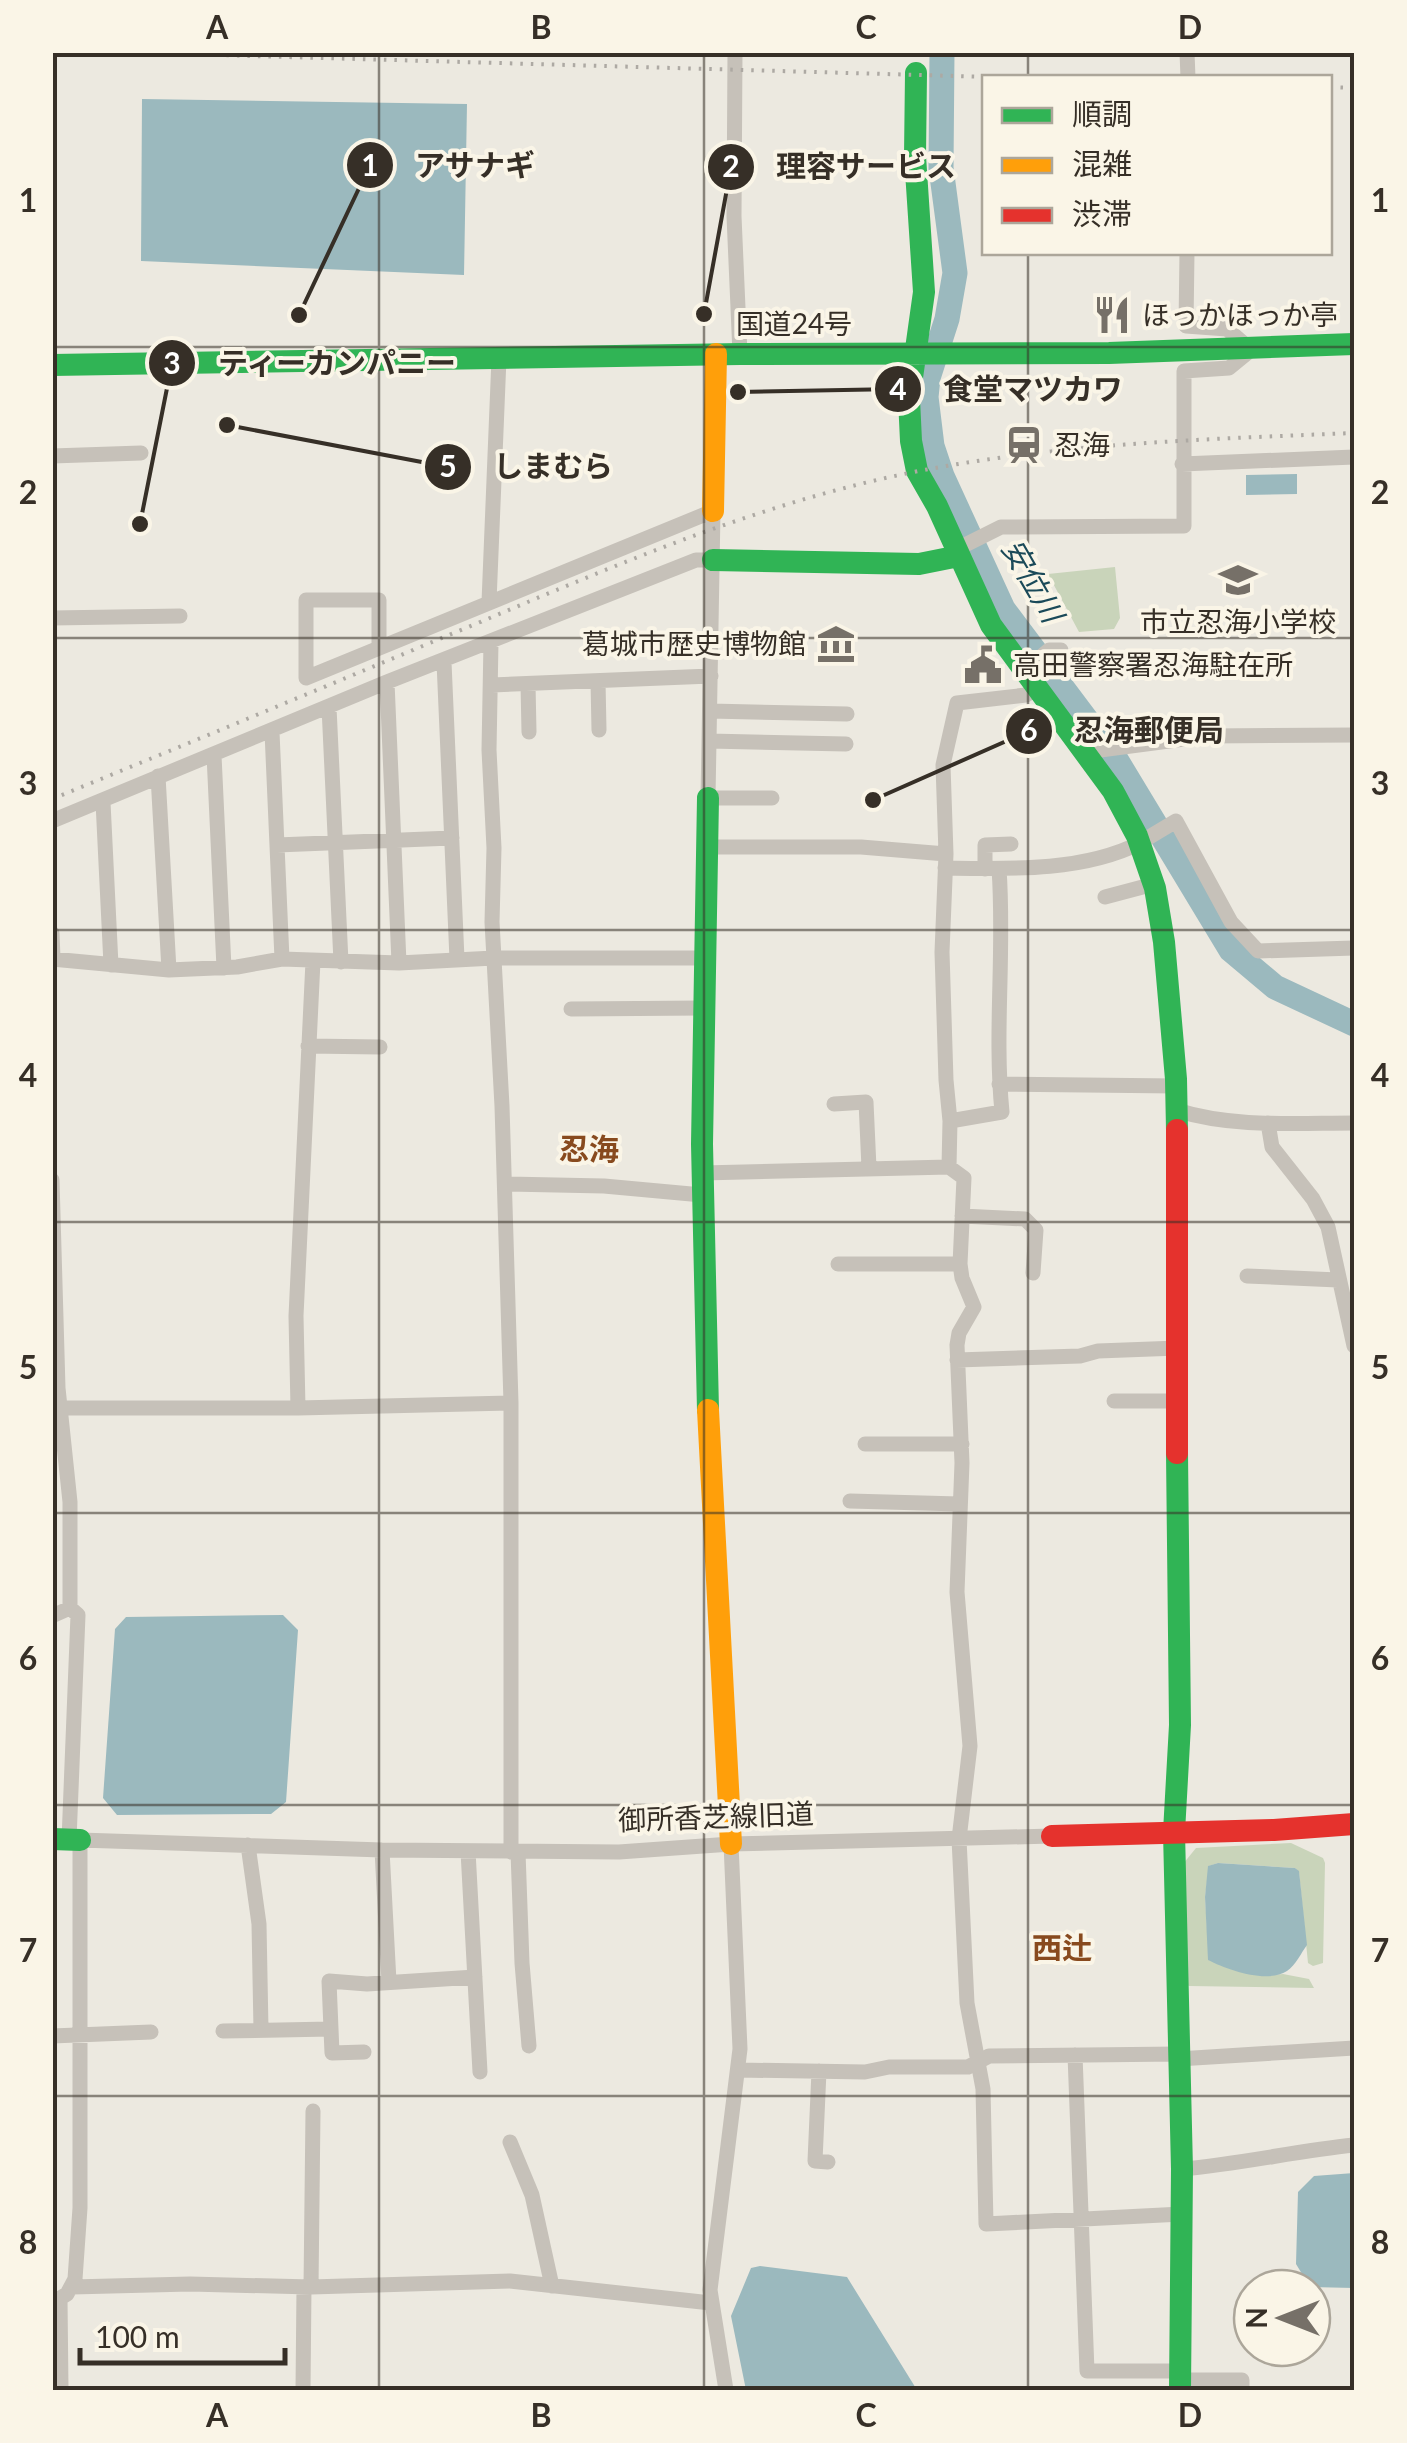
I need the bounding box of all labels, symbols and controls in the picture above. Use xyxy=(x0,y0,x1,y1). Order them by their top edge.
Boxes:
text: A xyxy=(205,7,229,46)
text: B xyxy=(530,7,552,46)
text: C xyxy=(855,7,877,46)
text: D xyxy=(1178,7,1202,46)
legend xyxy=(982,75,1332,255)
text: 順調 xyxy=(1072,95,1132,131)
callout: アサナギ xyxy=(345,135,555,195)
callout: 理容サービス xyxy=(706,137,976,197)
text: 混雑 xyxy=(1072,145,1132,181)
text: 1 xyxy=(361,146,379,182)
text: アサナギ xyxy=(415,146,535,182)
text: 2 xyxy=(722,147,740,183)
text: 理容サービス xyxy=(776,147,956,183)
text: 1 xyxy=(19,180,37,219)
text: 1 xyxy=(1371,180,1389,219)
text: 渋滞 xyxy=(1072,195,1132,231)
restaurant icon: ほっかほっか亭 xyxy=(1091,294,1133,336)
place label: ほっかほっか亭 xyxy=(1142,297,1338,331)
street label: 国道24号 xyxy=(736,306,852,340)
callout: ティーカンパニー xyxy=(147,333,477,393)
text: 3 xyxy=(163,344,181,380)
text: ティーカンパニー xyxy=(218,344,456,380)
callout: 食堂マツカワ xyxy=(873,359,1143,419)
text: 4 xyxy=(889,370,907,406)
text: 食堂マツカワ xyxy=(943,370,1123,406)
station icon: 忍海 xyxy=(1003,424,1045,466)
place label: 忍海 xyxy=(1054,427,1110,461)
callout: しまむら xyxy=(423,437,633,497)
text: 5 xyxy=(439,447,457,483)
text: しまむら xyxy=(493,447,613,483)
text: 2 xyxy=(19,472,37,511)
text: 2 xyxy=(1371,472,1389,511)
water label: 安位川 xyxy=(996,532,1073,631)
school or university icon: 市立忍海小学校 xyxy=(1217,559,1259,601)
place label: 市立忍海小学校 xyxy=(1140,604,1336,638)
museum icon: 葛城市歴史博物館 xyxy=(815,623,857,665)
place label: 葛城市歴史博物館 xyxy=(582,626,806,660)
public building icon: 高田警察署忍海駐在所 xyxy=(962,644,1004,686)
place label: 高田警察署忍海駐在所 xyxy=(1013,647,1293,681)
callout: 忍海郵便局 xyxy=(1004,701,1244,761)
text: 6 xyxy=(1020,711,1038,747)
text: 忍海郵便局 xyxy=(1074,711,1224,747)
text: 3 xyxy=(19,763,37,802)
text: 3 xyxy=(1371,763,1389,802)
text: 4 xyxy=(19,1055,37,1094)
text: 4 xyxy=(1371,1055,1389,1094)
district label: 忍海 xyxy=(559,1130,619,1166)
text: 5 xyxy=(19,1347,37,1386)
text: 5 xyxy=(1371,1347,1389,1386)
text: 6 xyxy=(19,1638,37,1677)
text: 6 xyxy=(1371,1638,1389,1677)
street label: 御所香芝線旧道 xyxy=(617,1796,815,1836)
district label: 西辻 xyxy=(1032,1929,1092,1965)
text: 7 xyxy=(19,1930,37,1969)
text: 7 xyxy=(1371,1930,1389,1969)
text: 8 xyxy=(19,2222,37,2261)
text: 8 xyxy=(1371,2222,1389,2261)
north arrow xyxy=(1232,2268,1332,2368)
scale bar xyxy=(80,2303,285,2365)
text: N xyxy=(1239,2307,1273,2329)
text: 100 m xyxy=(95,2318,180,2354)
text: A xyxy=(205,2395,229,2434)
text: B xyxy=(530,2395,552,2434)
text: C xyxy=(855,2395,877,2434)
text: D xyxy=(1178,2395,1202,2434)

